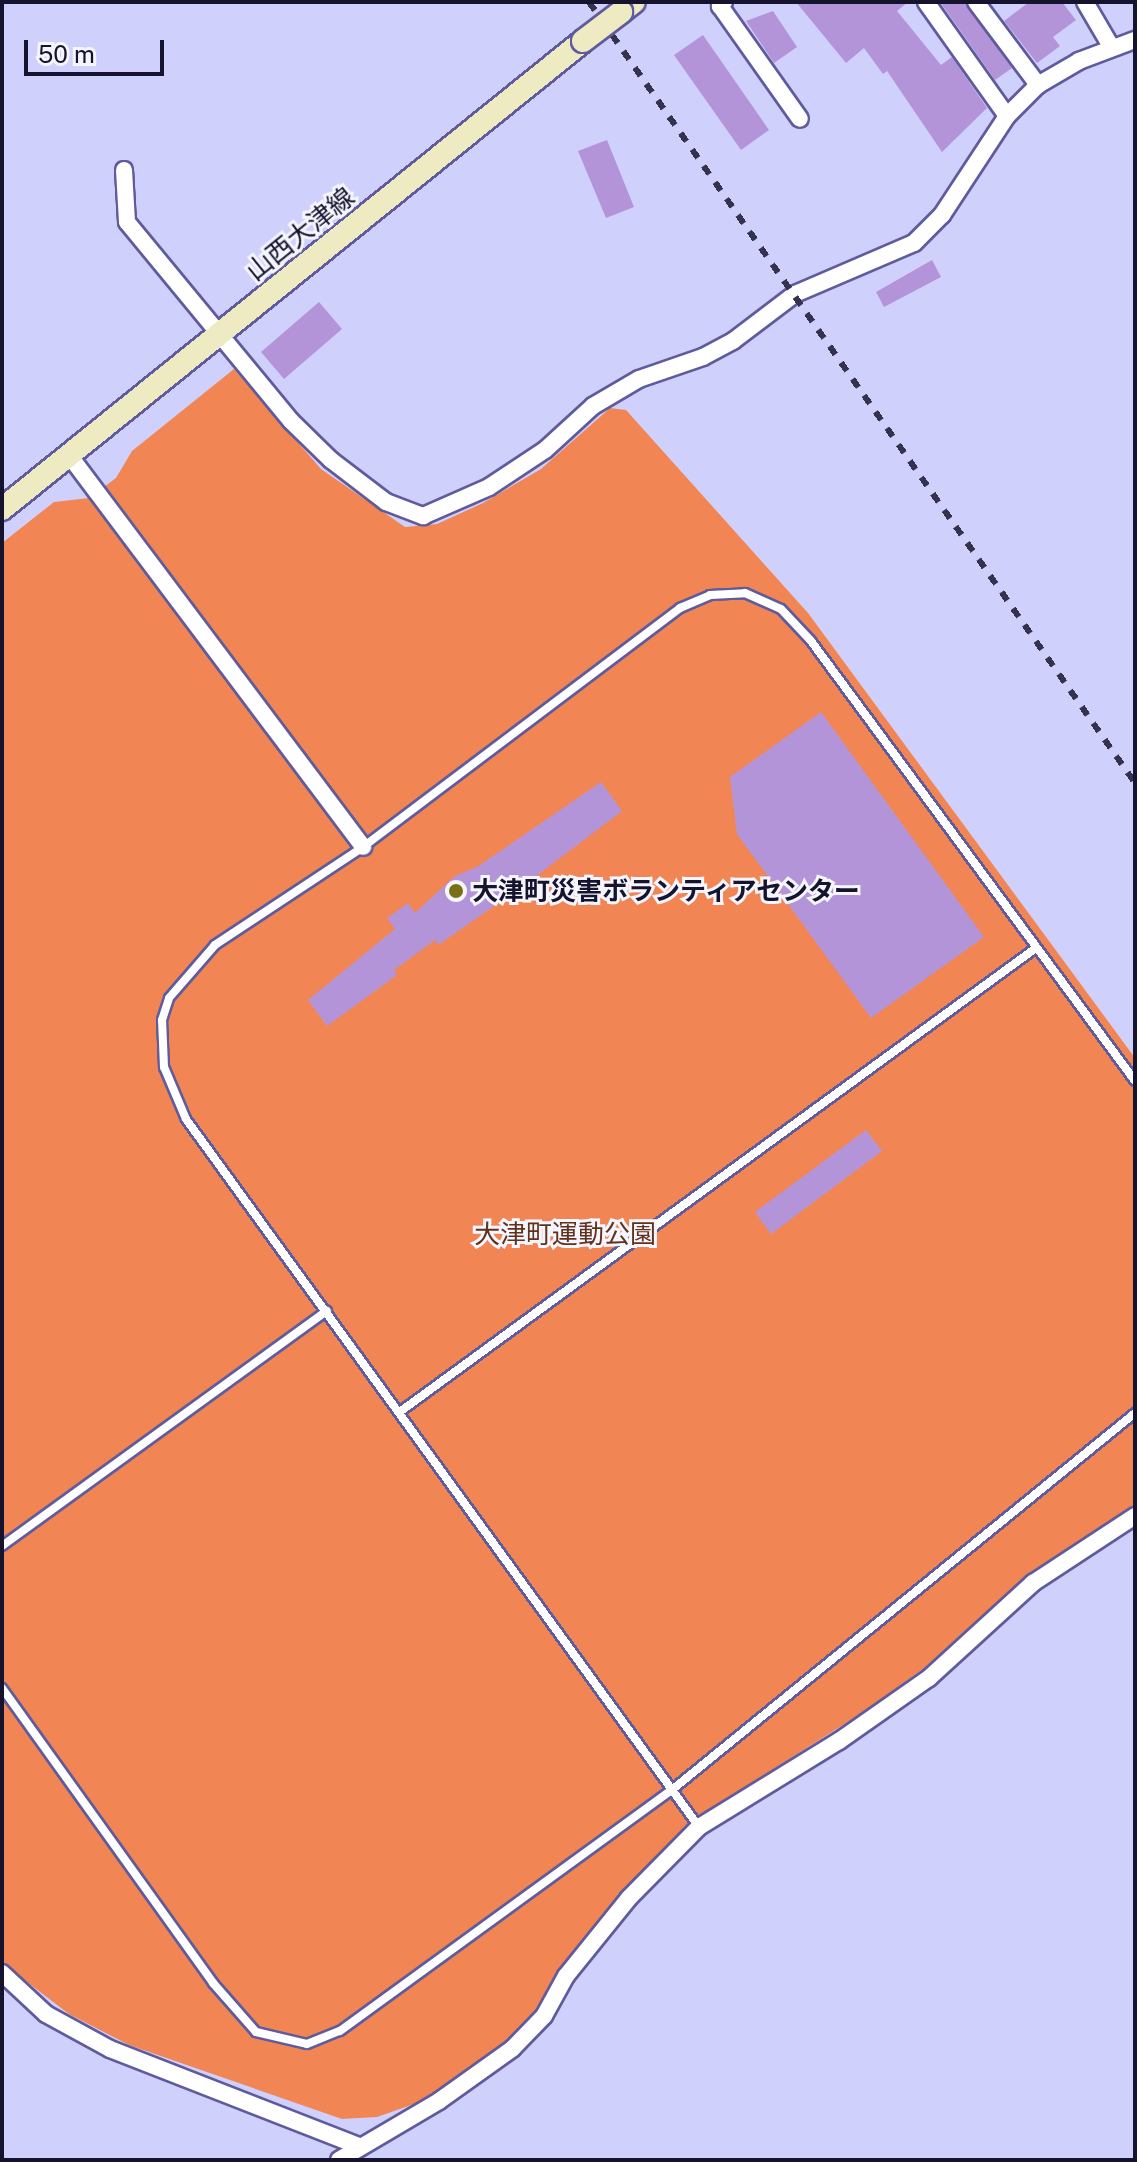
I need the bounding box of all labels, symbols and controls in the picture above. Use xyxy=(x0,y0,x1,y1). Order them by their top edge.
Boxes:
scale bar xyxy=(28,24,168,74)
text: 50 m xyxy=(38,40,95,68)
street label: 山西大津線 xyxy=(240,181,360,287)
place label: 大津町災害ボランティアセンター xyxy=(472,875,862,907)
marker: 大津町災害ボランティアセンター xyxy=(447,882,465,900)
park label: 大津町運動公園 xyxy=(474,1218,656,1250)

